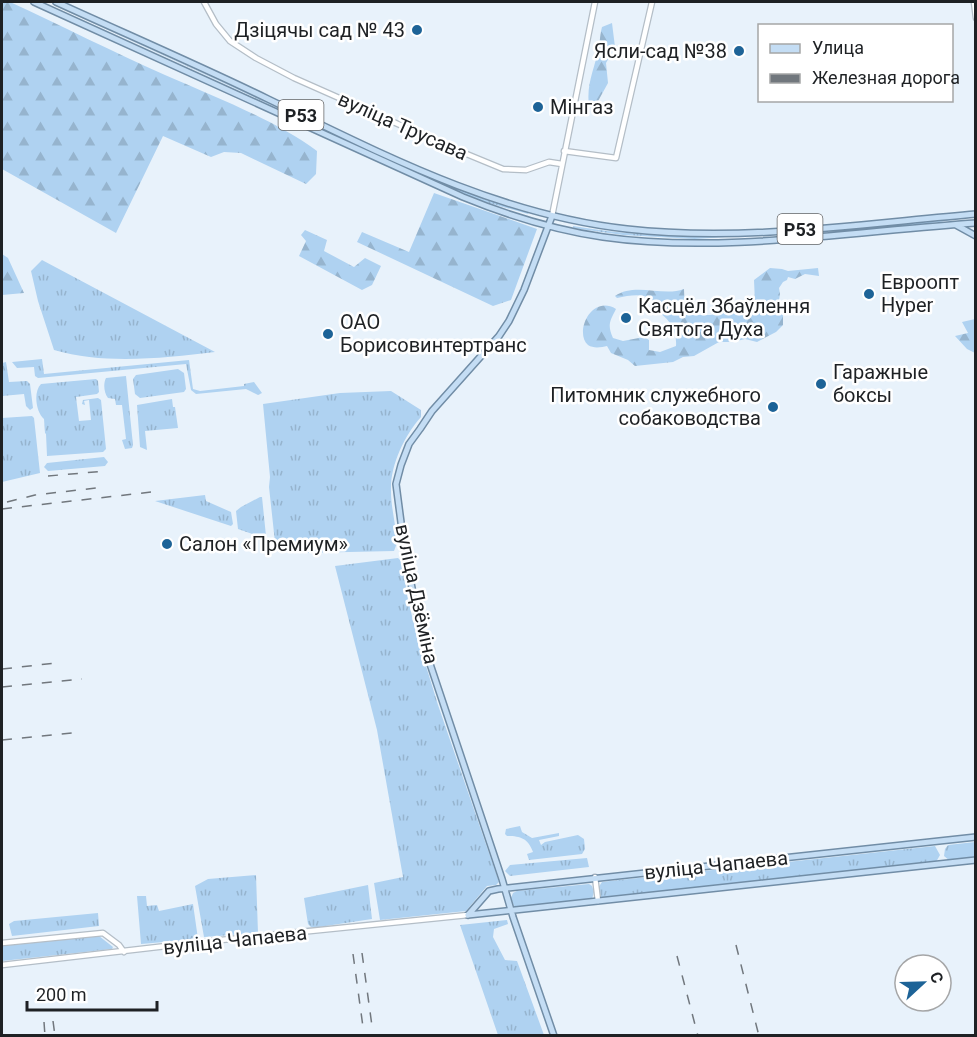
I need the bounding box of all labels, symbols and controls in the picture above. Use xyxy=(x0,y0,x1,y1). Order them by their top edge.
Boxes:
place label: Дзіцячы сад № 43 xyxy=(234,18,405,42)
marker: Дзіцячы сад № 43 xyxy=(410,23,424,37)
legend xyxy=(758,24,953,102)
text: Улица xyxy=(812,37,864,58)
place label: Ясли-сад №38 xyxy=(594,39,727,63)
marker: Ясли-сад №38 xyxy=(732,44,746,58)
text: Железная дорога xyxy=(812,67,960,88)
street label: вуліца Трусава xyxy=(335,87,471,165)
place label: Мінгаз xyxy=(550,95,613,119)
road number: Р53 xyxy=(278,100,324,130)
marker: Мінгаз xyxy=(531,100,545,114)
road number: Р53 xyxy=(778,214,822,244)
place label: Евроопт Hyper xyxy=(881,270,959,317)
marker: Евроопт Hyper xyxy=(862,287,876,301)
place label: Касцёл Збаўлення Святога Духа xyxy=(638,294,810,341)
place label: ОАО Борисовинтертранс xyxy=(340,310,527,357)
marker: Касцёл Збаўлення Святога Духа xyxy=(619,311,633,325)
marker: ОАО Борисовинтертранс xyxy=(321,327,335,341)
place label: Гаражные боксы xyxy=(833,360,928,407)
marker: Гаражные боксы xyxy=(814,377,828,391)
place label: Питомник служебного собаководства xyxy=(550,383,761,430)
marker: Питомник служебного собаководства xyxy=(766,400,780,414)
street label: вуліца Дзёміна xyxy=(390,522,444,666)
place label: Салон «Премиум» xyxy=(179,532,348,556)
marker: Салон «Премиум» xyxy=(160,537,174,551)
street label: вуліца Чапаева xyxy=(643,846,789,884)
street label: вуліца Чапаева xyxy=(162,921,308,959)
north arrow xyxy=(893,953,953,1013)
text: С xyxy=(926,969,947,986)
scale bar xyxy=(27,974,158,1012)
text: 200 m xyxy=(36,984,87,1005)

